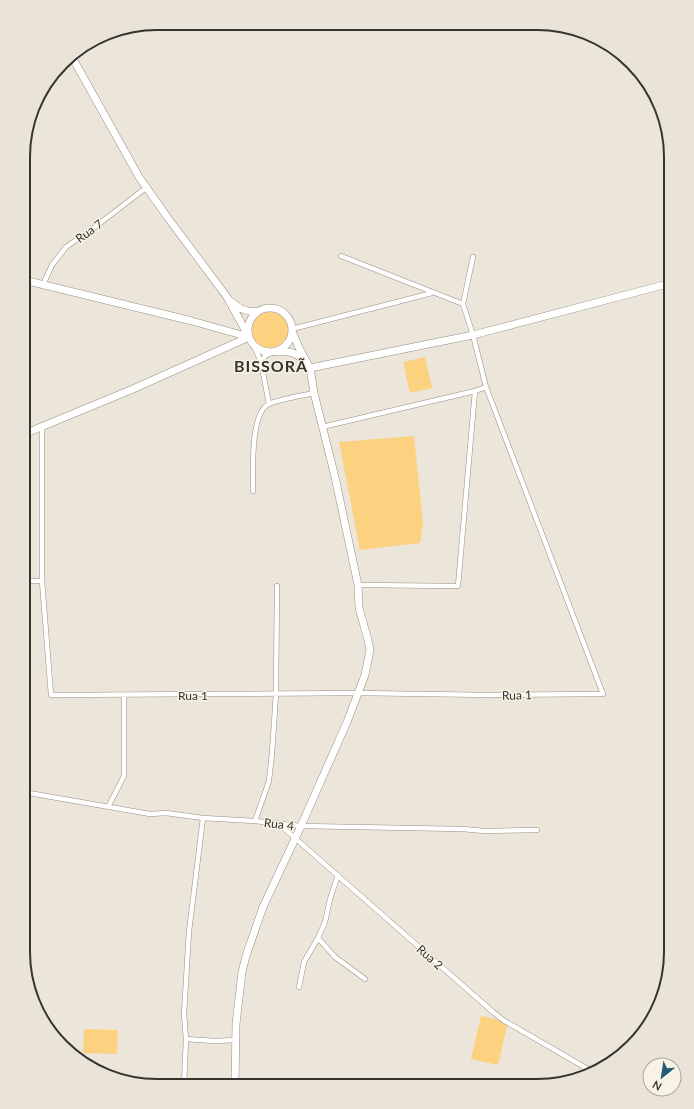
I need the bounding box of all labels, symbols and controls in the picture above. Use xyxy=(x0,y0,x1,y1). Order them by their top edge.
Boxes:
street label: Rua 7 xyxy=(72,216,106,246)
district label: BISSORÃ xyxy=(234,356,308,375)
street label: Rua 1 xyxy=(502,687,532,703)
street label: Rua 1 xyxy=(178,688,208,703)
street label: Rua 4 xyxy=(263,815,295,833)
street label: Rua 2 xyxy=(414,942,446,973)
north arrow xyxy=(642,1057,682,1097)
text: N xyxy=(650,1078,664,1094)

